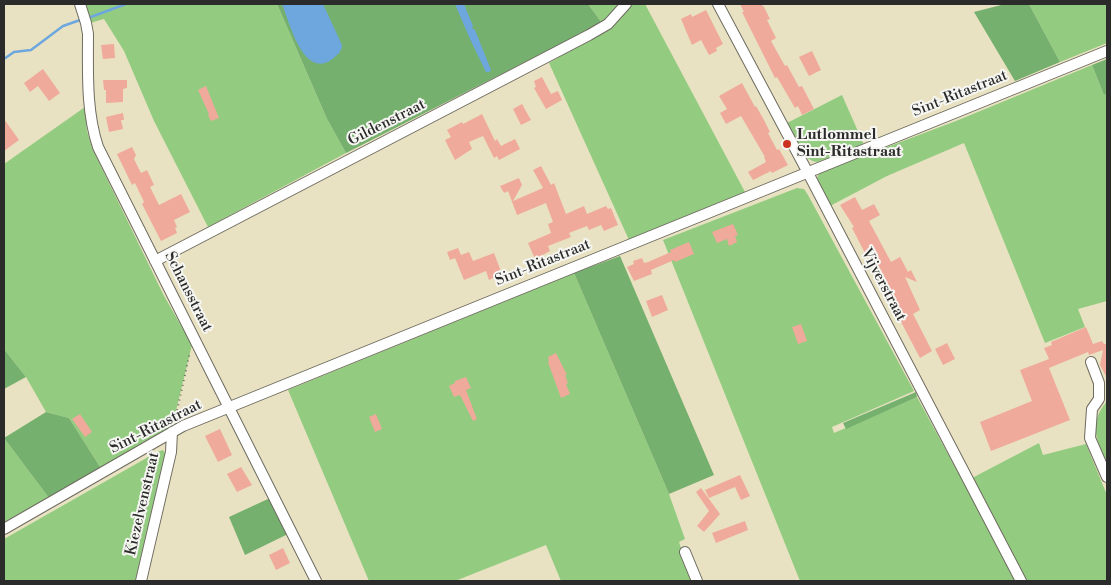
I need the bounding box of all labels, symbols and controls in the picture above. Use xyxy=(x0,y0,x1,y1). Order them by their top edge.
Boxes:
street label: Sint-Ritastraat xyxy=(910,67,1010,121)
street label: Gildenstraat xyxy=(345,96,429,150)
place label: Lutlommel Sint-Ritastraat xyxy=(797,126,901,161)
marker: Lutlommel Sint-Ritastraat xyxy=(781,138,793,150)
street label: Sint-Ritastraat xyxy=(493,236,593,290)
street label: Vijverstraat xyxy=(856,246,910,324)
street label: Schansstraat xyxy=(160,249,216,335)
street label: Sint-Ritastraat xyxy=(107,396,205,458)
street label: Kiezelvenstraat xyxy=(122,451,164,557)

